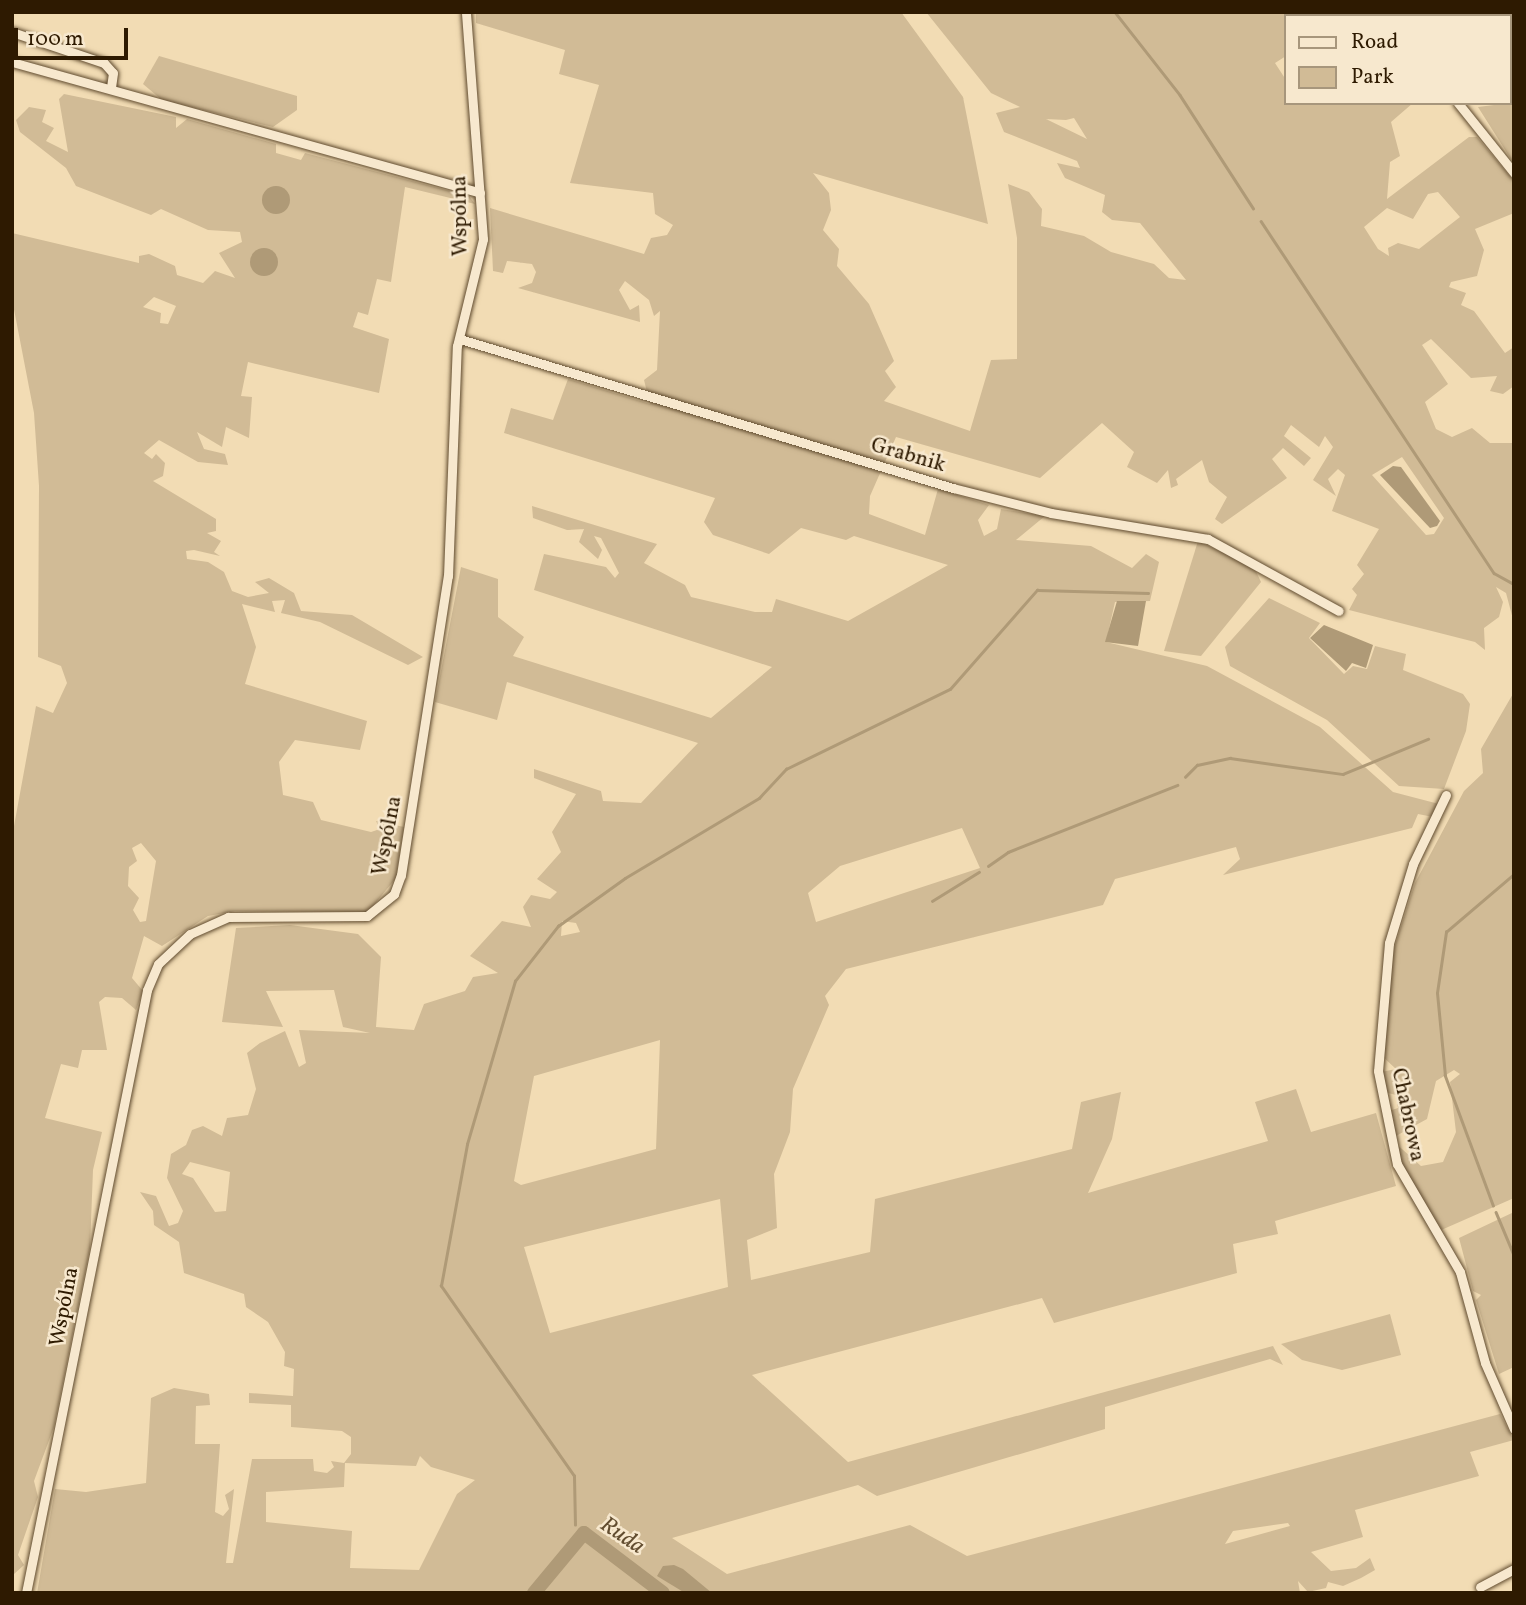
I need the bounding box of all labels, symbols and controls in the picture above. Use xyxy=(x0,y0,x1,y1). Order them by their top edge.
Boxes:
scale bar xyxy=(18,14,131,58)
legend xyxy=(1284,14,1512,105)
text: 100 m xyxy=(27,25,84,54)
text: Road xyxy=(1351,28,1398,57)
text: Park xyxy=(1351,63,1394,92)
street label: Wspólna xyxy=(448,175,474,257)
street label: Grabnik xyxy=(868,433,948,479)
street label: Wspólna xyxy=(368,794,408,878)
street label: Chabrowa xyxy=(1385,1066,1429,1164)
street label: Wspólna xyxy=(45,1265,85,1349)
water label: Ruda xyxy=(594,1511,650,1561)

